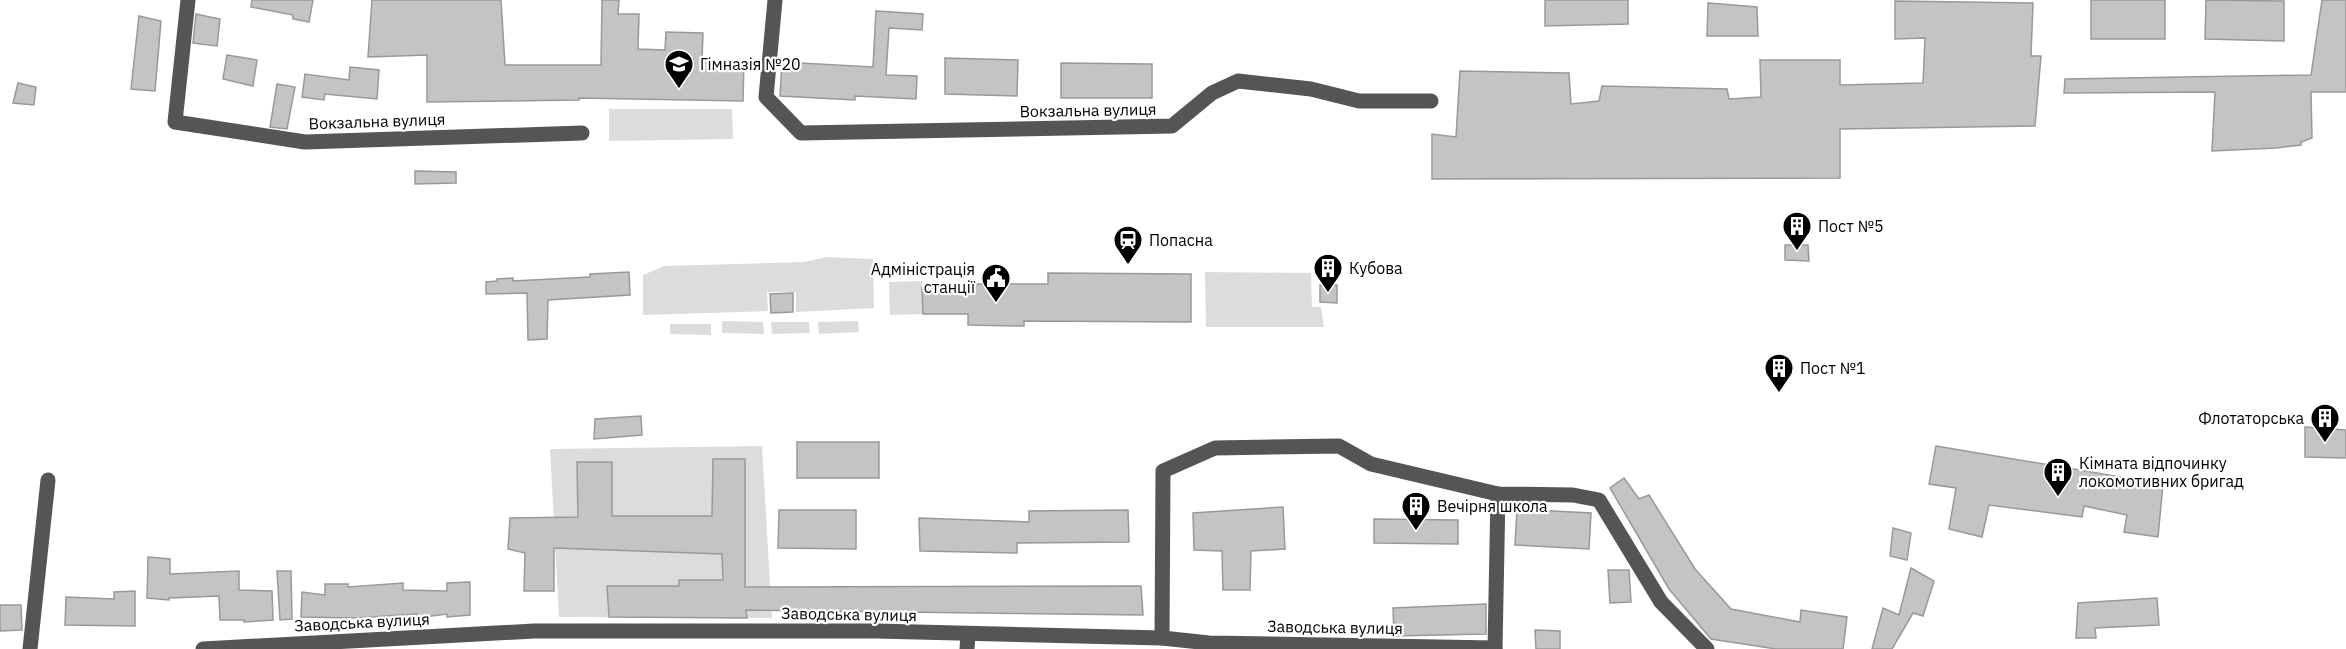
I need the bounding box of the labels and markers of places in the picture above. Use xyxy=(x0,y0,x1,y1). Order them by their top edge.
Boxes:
school or university icon: Гімназія №20 xyxy=(663,48,695,90)
place label: Гімназія №20 xyxy=(700,54,801,74)
building icon: Пост №5 xyxy=(1781,210,1813,252)
place label: Пост №5 xyxy=(1818,216,1884,236)
station icon: Попасна xyxy=(1112,224,1144,266)
place label: Попасна xyxy=(1149,230,1213,250)
building icon: Кубова xyxy=(1312,252,1344,294)
place label: Кубова xyxy=(1349,258,1403,278)
place label: Адміністрація станції xyxy=(871,259,976,297)
public building icon: Адміністрація станції xyxy=(980,262,1012,304)
building icon: Пост №1 xyxy=(1763,352,1795,394)
place label: Пост №1 xyxy=(1800,358,1866,378)
building icon: Флотаторська xyxy=(2309,402,2341,444)
place label: Флотаторська xyxy=(2198,408,2304,428)
place label: Кімната відпочинку локомотивних бригад xyxy=(2079,453,2244,491)
building icon: Кімната відпочинку локомотивних бригад xyxy=(2042,456,2074,498)
building icon: Вечірня школа xyxy=(1400,490,1432,532)
place label: Вечірня школа xyxy=(1437,496,1548,516)

